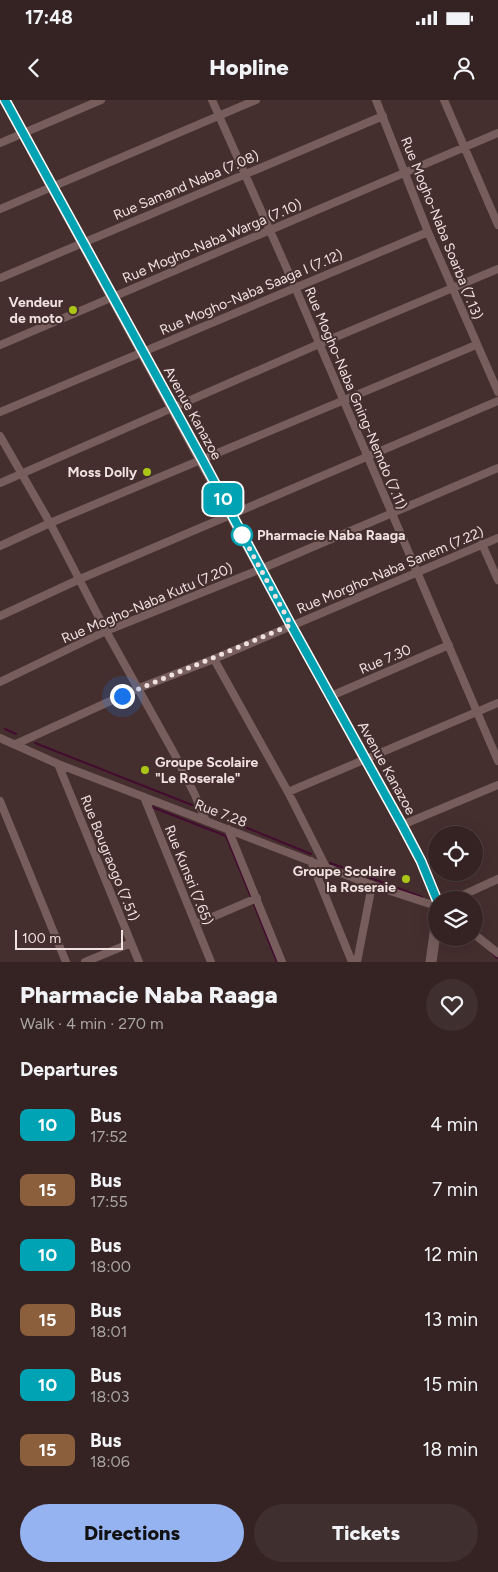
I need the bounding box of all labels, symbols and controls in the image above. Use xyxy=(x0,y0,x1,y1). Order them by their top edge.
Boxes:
text: 17:48 xyxy=(25,6,73,29)
icon: back xyxy=(20,54,48,82)
text: Hopline xyxy=(209,54,289,81)
icon: person xyxy=(450,54,478,82)
street label: Rue Mogho-Naba Soarba (7.13) xyxy=(397,134,486,322)
street label: Rue Samand Naba (7.08) xyxy=(111,147,262,224)
street label: Rue Mogho-Naba Warga (7.10) xyxy=(120,196,304,287)
street label: Rue Mogho-Naba Saaga I (7.12) xyxy=(157,246,345,339)
street label: Rue Mogho-Naba Gning-Nemdo (7.11) xyxy=(301,284,410,512)
place label: Vendeur de moto xyxy=(8,294,64,327)
marker: Vendeur de moto xyxy=(67,304,79,316)
street label: Avenue Kanazoe xyxy=(160,364,225,463)
place label: Moss Dolly xyxy=(68,464,138,481)
marker: Moss Dolly xyxy=(141,466,153,478)
line badge: 10 xyxy=(200,483,246,515)
text: 10 xyxy=(213,488,233,510)
street label: Rue Morgho-Naba Sanem (7.22) xyxy=(294,523,486,618)
marker: Pharmacie Naba Raaga xyxy=(231,524,253,546)
place label: Pharmacie Naba Raaga xyxy=(257,527,406,544)
street label: Rue Mogho-Naba Kutu (7.20) xyxy=(59,560,235,647)
street label: Rue 7.30 xyxy=(357,641,414,678)
your location xyxy=(110,684,135,709)
street label: Avenue Kanazoe xyxy=(354,719,419,818)
place label: Groupe Scolaire "Le Roserale" xyxy=(155,754,258,787)
marker: Groupe Scolaire "Le Roserale" xyxy=(139,764,151,776)
street label: Rue Bougraogo (7.51) xyxy=(77,793,143,924)
street label: Rue 7.28 xyxy=(192,796,249,831)
street label: Rue Kunsri (7.65) xyxy=(161,823,216,928)
map controls xyxy=(428,826,483,946)
button: locate xyxy=(428,826,483,881)
place label: Groupe Scolaire la Roseraie xyxy=(293,863,396,896)
marker: Groupe Scolaire la Roseraie xyxy=(400,873,412,885)
button: layers xyxy=(428,891,483,946)
scale bar xyxy=(15,927,122,950)
text: 100 m xyxy=(22,930,61,947)
button: heart xyxy=(426,979,478,1031)
text: Pharmacie Naba Raaga xyxy=(20,980,278,1009)
text: Walk · 4 min · 270 m xyxy=(20,1014,164,1033)
text: Departures xyxy=(20,1058,118,1081)
text: Bus xyxy=(90,1104,121,1127)
text: 4 min xyxy=(430,1113,478,1136)
text: 10 xyxy=(38,1114,57,1136)
text: 17:52 xyxy=(90,1127,127,1146)
text: Bus xyxy=(90,1169,121,1192)
text: 7 min xyxy=(432,1178,478,1201)
text: 15 xyxy=(38,1179,57,1201)
text: 17:55 xyxy=(90,1192,128,1211)
text: Bus xyxy=(90,1234,121,1257)
text: 12 min xyxy=(424,1243,478,1266)
text: 10 xyxy=(38,1244,57,1266)
text: 18:00 xyxy=(90,1257,131,1276)
text: Bus xyxy=(90,1299,121,1322)
text: 13 min xyxy=(424,1308,478,1331)
text: 15 xyxy=(38,1309,57,1331)
text: 18:01 xyxy=(90,1322,127,1341)
text: Bus xyxy=(90,1364,121,1387)
text: 15 min xyxy=(423,1373,478,1396)
text: 10 xyxy=(38,1374,57,1396)
text: 18:03 xyxy=(90,1387,129,1406)
text: Bus xyxy=(90,1429,121,1452)
text: 18 min xyxy=(423,1438,478,1461)
text: 15 xyxy=(38,1439,57,1461)
text: 18:06 xyxy=(90,1452,130,1471)
button: Directions xyxy=(20,1504,244,1562)
button: Tickets xyxy=(254,1504,478,1562)

